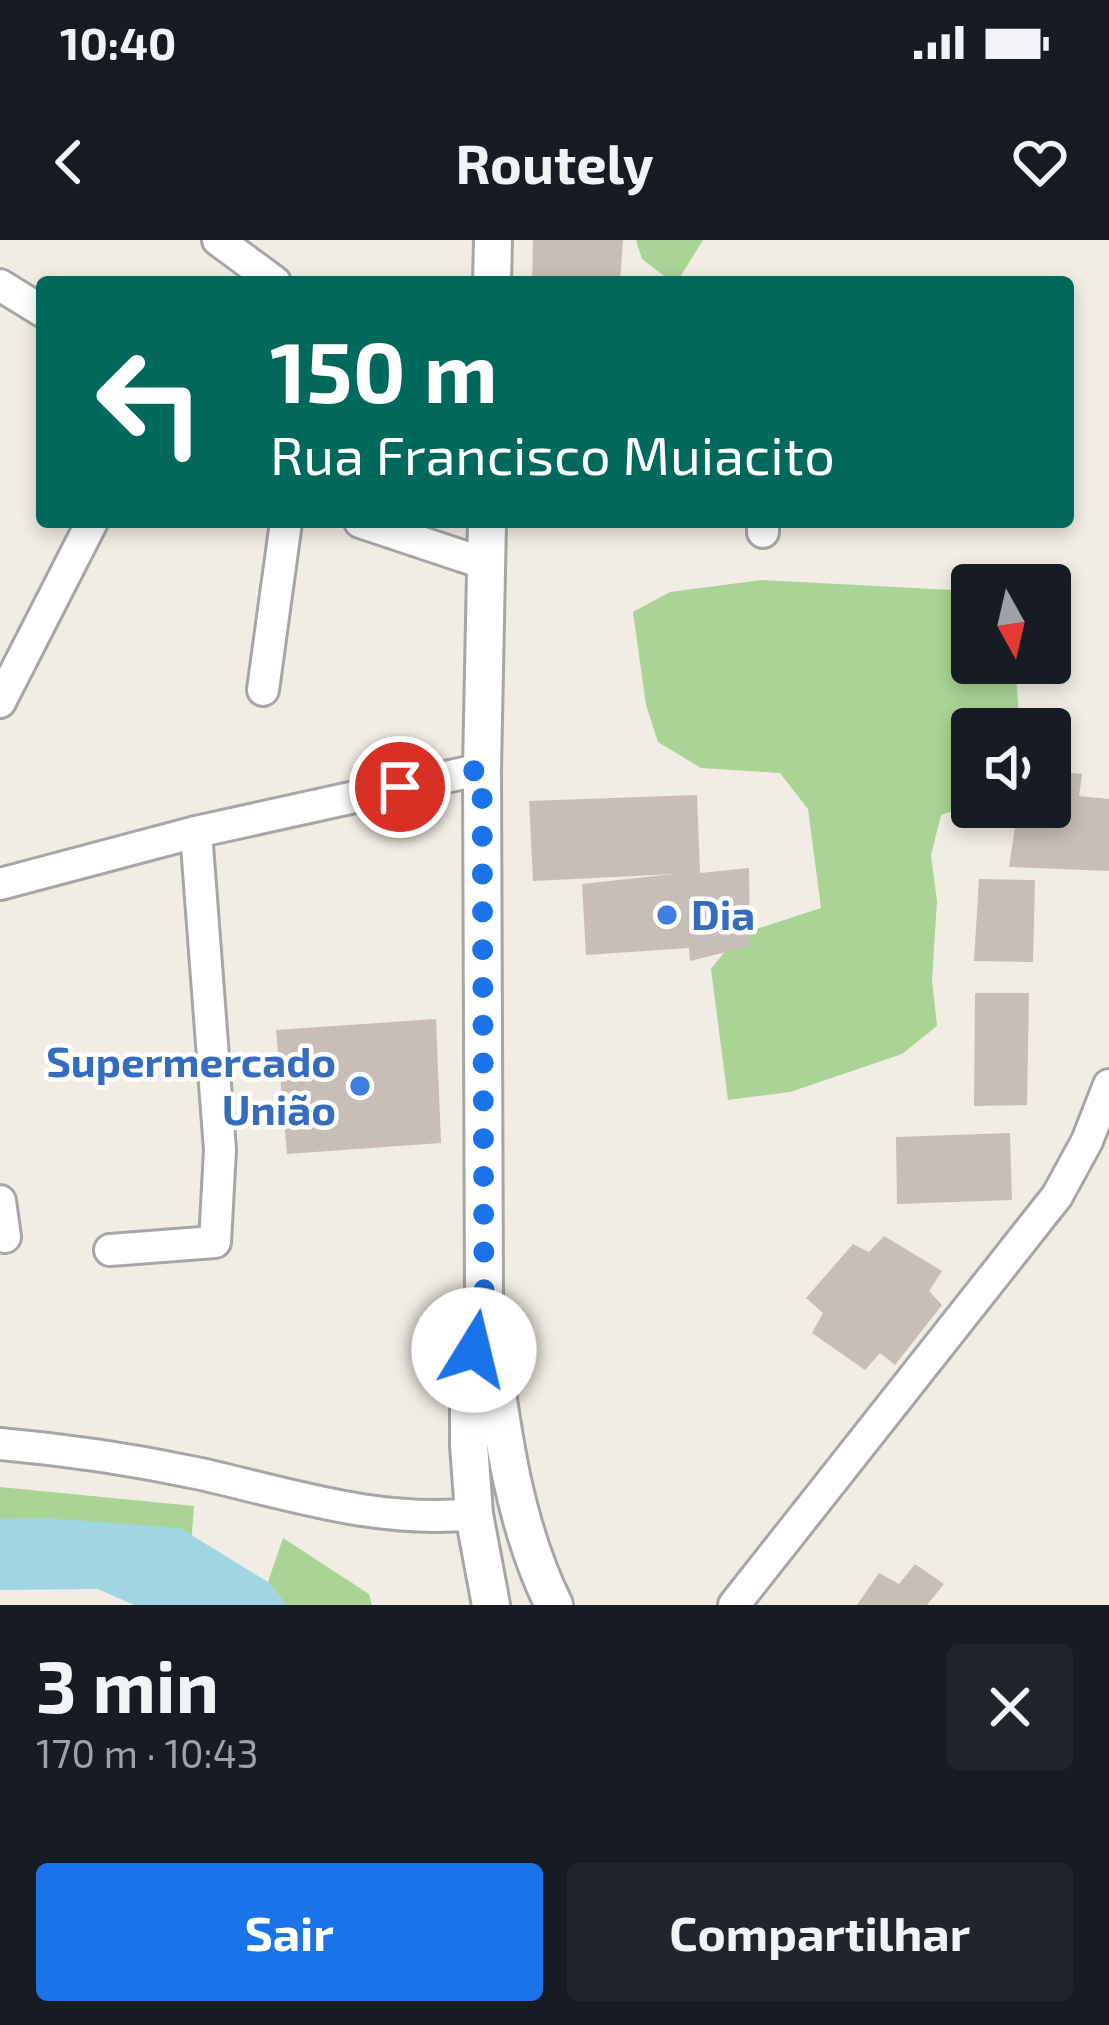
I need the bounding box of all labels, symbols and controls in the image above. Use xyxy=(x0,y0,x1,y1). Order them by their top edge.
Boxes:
text: 10:40 xyxy=(60,15,176,69)
icon: back xyxy=(36,129,102,195)
icon: heart xyxy=(1007,129,1073,195)
text: Routely xyxy=(455,130,654,195)
text: 150 m xyxy=(270,319,498,420)
icon: left xyxy=(72,324,228,480)
text: Rua Francisco Muiacito xyxy=(270,421,835,486)
north arrow xyxy=(951,564,1071,684)
map controls xyxy=(951,564,1071,828)
button: sound xyxy=(951,708,1071,828)
pin xyxy=(349,736,451,838)
icon: arrive xyxy=(367,754,433,820)
place label: Dia xyxy=(691,888,755,938)
marker: Dia xyxy=(654,902,680,928)
place label: Supermercado União xyxy=(46,1035,336,1133)
marker: Supermercado União xyxy=(347,1073,373,1099)
position arrow xyxy=(411,1287,537,1413)
text: 3 min xyxy=(36,1641,219,1727)
button: close xyxy=(947,1644,1073,1770)
text: 170 m · 10:43 xyxy=(36,1729,258,1776)
button: Sair xyxy=(36,1863,543,2001)
button: Compartilhar xyxy=(567,1863,1073,2001)

